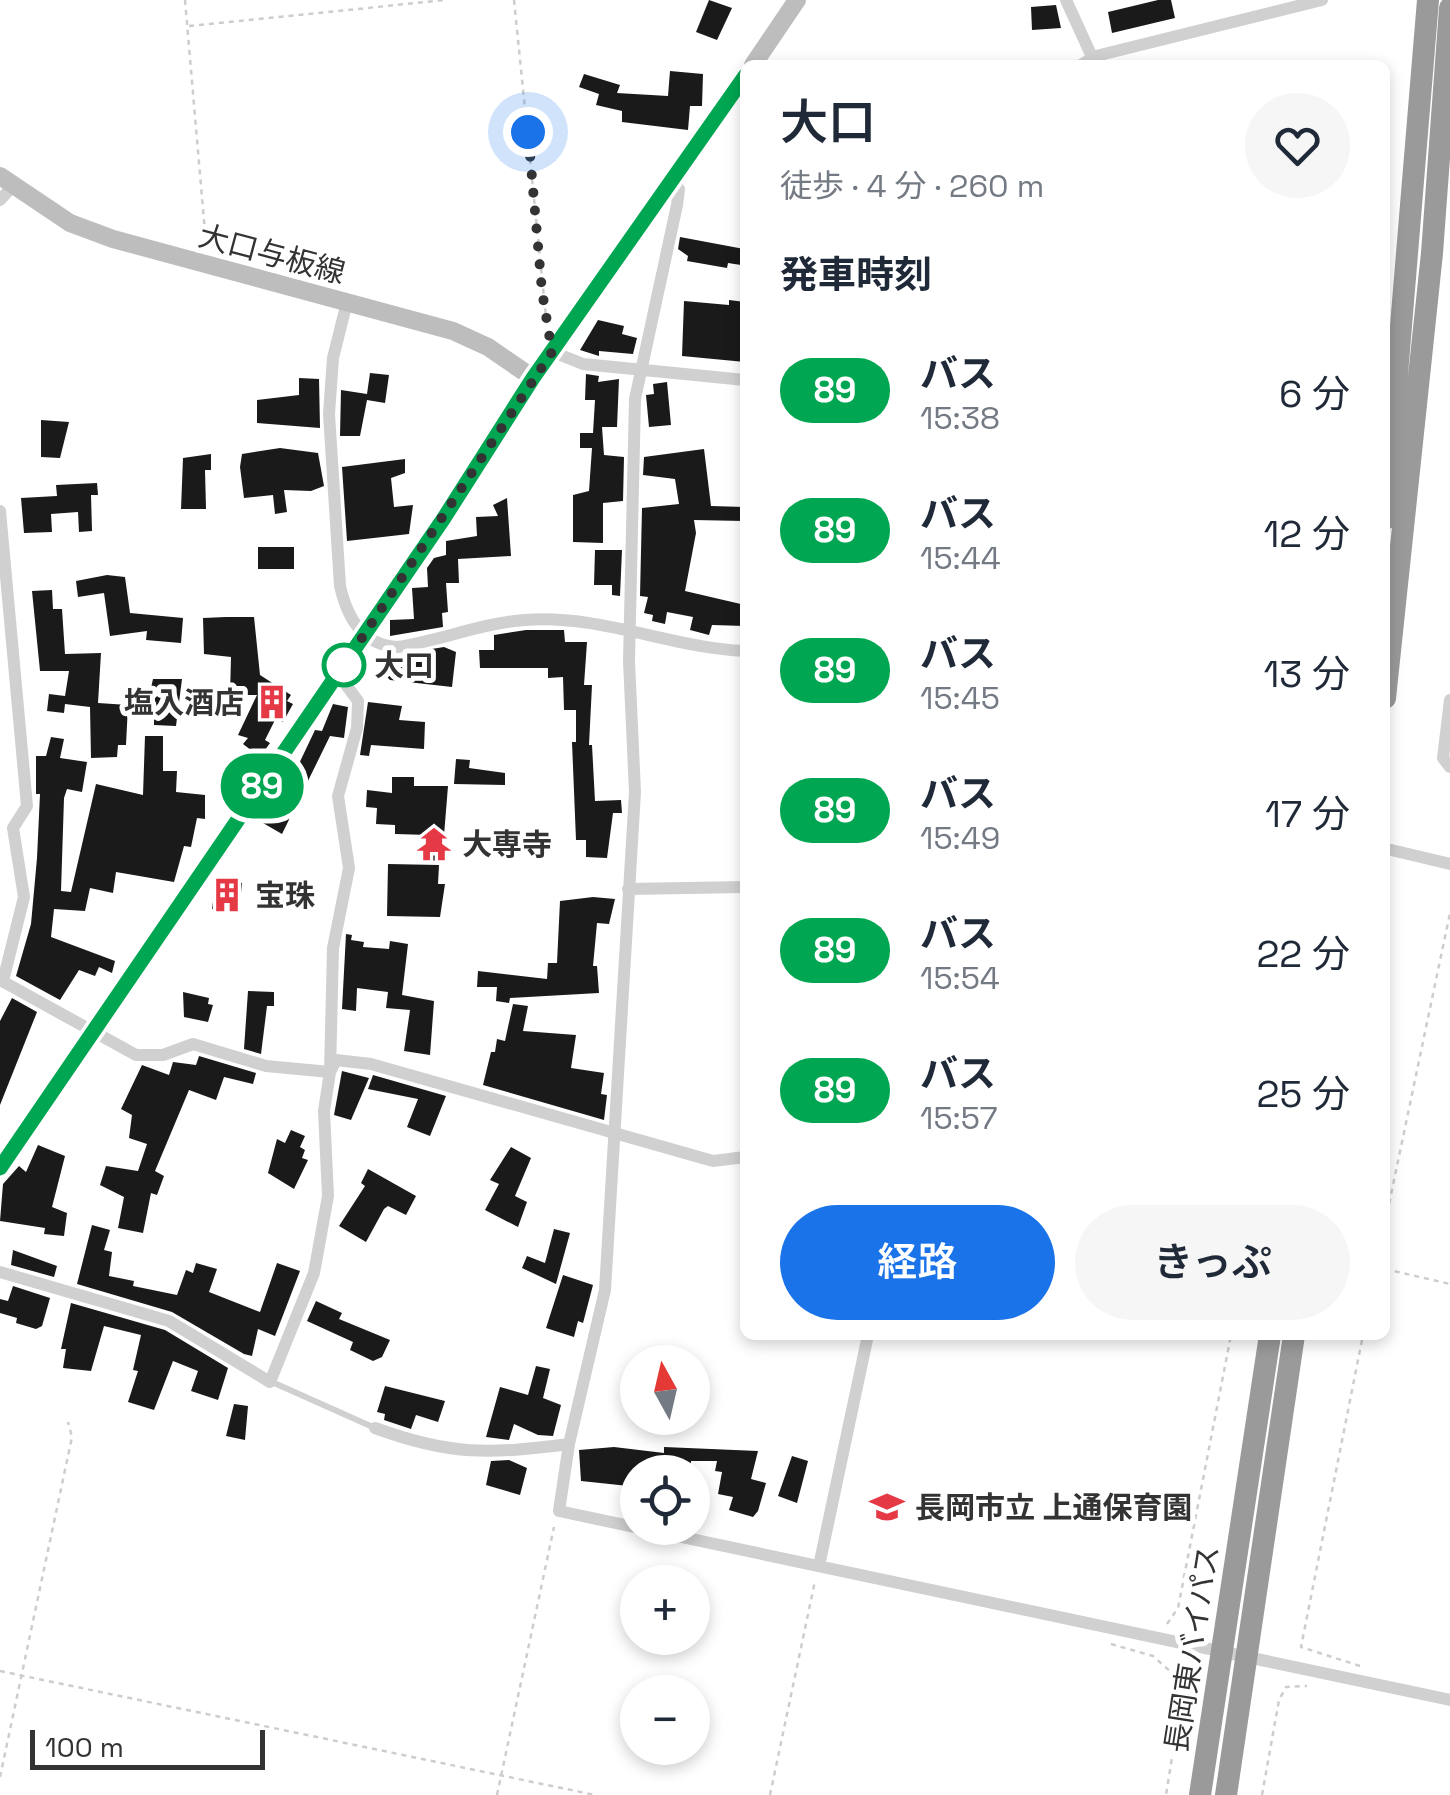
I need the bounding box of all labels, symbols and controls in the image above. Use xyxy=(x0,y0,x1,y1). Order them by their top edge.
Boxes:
text: 大口 xyxy=(780,92,876,153)
button: heart xyxy=(1245,93,1350,198)
your location xyxy=(503,107,553,157)
text: 徒歩 · 4 分 · 260 m xyxy=(780,166,1044,206)
street label: 大口与板線 xyxy=(195,216,349,292)
text: 発車時刻 xyxy=(780,251,932,299)
text: バス xyxy=(920,350,996,398)
text: 89 xyxy=(814,368,856,412)
text: 6 分 xyxy=(1279,370,1350,418)
text: 15:38 xyxy=(920,398,1000,438)
text: バス xyxy=(920,490,996,538)
text: 89 xyxy=(814,508,856,552)
text: 12 分 xyxy=(1263,510,1350,558)
text: 15:44 xyxy=(920,538,1001,578)
text: バス xyxy=(920,630,996,678)
marker: 大口 xyxy=(323,644,365,686)
place label: 大口 xyxy=(374,646,434,685)
text: 89 xyxy=(814,648,856,692)
text: 13 分 xyxy=(1263,650,1350,698)
text: 15:45 xyxy=(920,678,1000,718)
place label: 塩入酒店 xyxy=(124,683,244,722)
building icon: 塩入酒店 xyxy=(253,683,291,721)
line badge: 89 xyxy=(217,754,307,818)
text: 89 xyxy=(241,764,283,808)
text: バス xyxy=(920,770,996,818)
text: 89 xyxy=(814,788,856,832)
text: 17 分 xyxy=(1265,790,1350,838)
text: 15:49 xyxy=(920,818,1000,858)
temple icon: 大専寺 xyxy=(415,825,453,863)
place label: 大専寺 xyxy=(462,825,552,864)
building icon: 宝珠 xyxy=(208,876,246,914)
place label: 宝珠 xyxy=(255,876,315,915)
text: バス xyxy=(920,910,996,958)
text: 89 xyxy=(814,928,856,972)
text: 22 分 xyxy=(1256,930,1350,978)
text: 15:54 xyxy=(920,958,1000,998)
text: バス xyxy=(920,1050,996,1098)
text: 89 xyxy=(814,1068,856,1112)
text: 25 分 xyxy=(1257,1070,1350,1118)
text: 15:57 xyxy=(920,1098,997,1138)
button: 経路 xyxy=(780,1205,1055,1320)
button: きっぷ xyxy=(1075,1205,1350,1320)
north arrow xyxy=(620,1345,710,1435)
map controls xyxy=(620,1345,710,1765)
button: locate xyxy=(620,1455,710,1545)
school or university icon: 長岡市立 上通保育園 xyxy=(868,1488,906,1526)
place label: 長岡市立 上通保育園 xyxy=(915,1488,1193,1527)
street label: 長岡東バイパス xyxy=(1156,1543,1228,1755)
button: + xyxy=(620,1565,710,1655)
button: − xyxy=(620,1675,710,1765)
scale bar xyxy=(30,1725,265,1770)
text: 100 m xyxy=(45,1729,124,1765)

